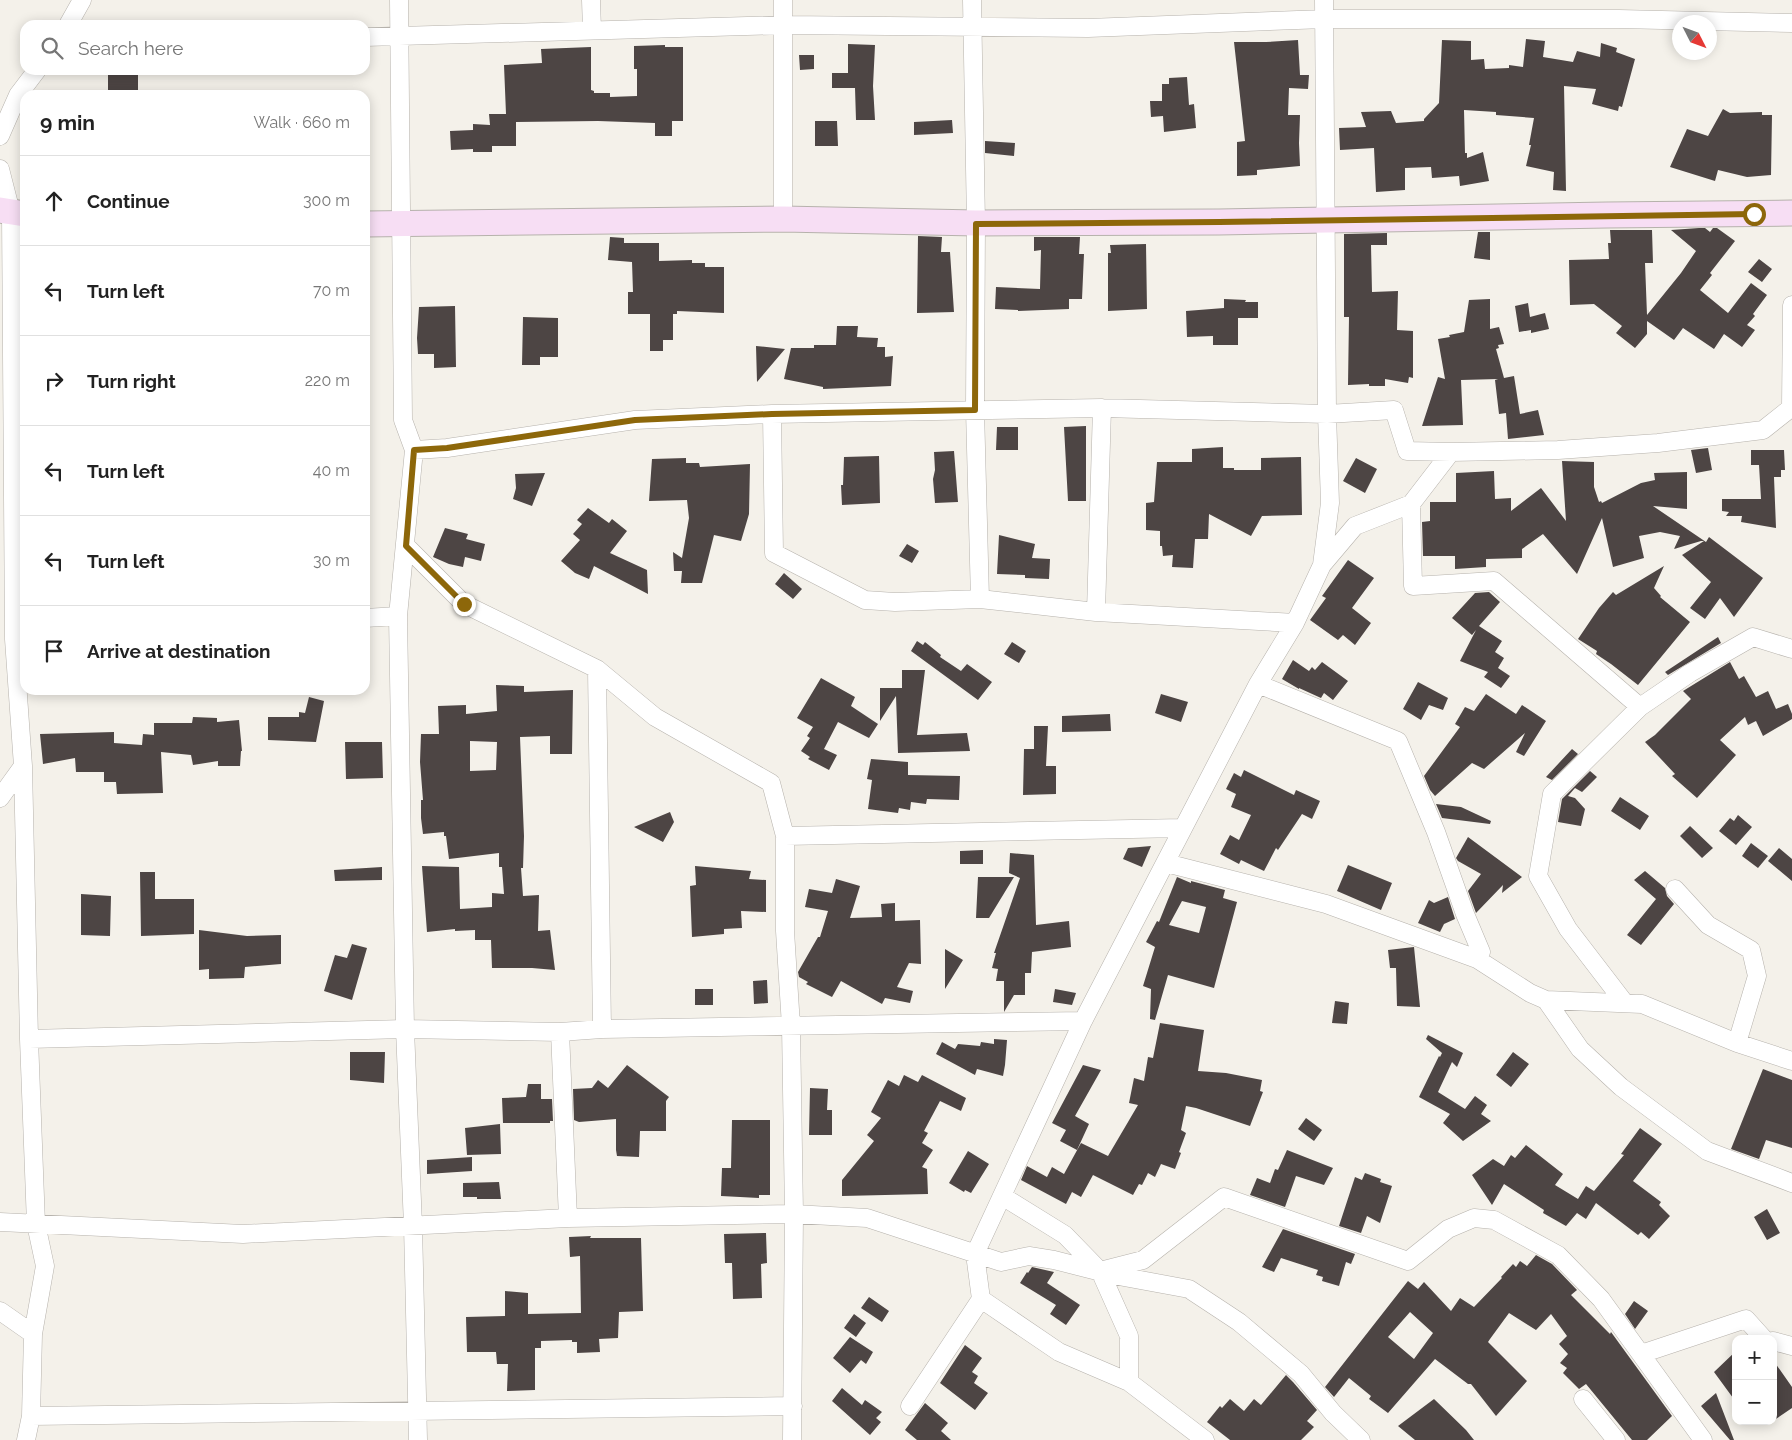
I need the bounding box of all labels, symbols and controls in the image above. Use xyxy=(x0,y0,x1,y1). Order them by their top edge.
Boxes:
north arrow xyxy=(1672,15,1717,60)
search box xyxy=(20,20,370,75)
icon: search xyxy=(38,34,66,62)
text: Search here xyxy=(78,37,184,59)
text: 9 min xyxy=(40,110,95,135)
text: Walk · 660 m xyxy=(254,113,350,132)
icon: ahead xyxy=(40,187,68,215)
text: Continue xyxy=(87,190,170,212)
text: 300 m xyxy=(303,191,350,210)
route start xyxy=(1743,203,1766,226)
icon: left xyxy=(40,277,68,305)
text: Turn left xyxy=(87,280,164,302)
text: 70 m xyxy=(313,281,350,300)
icon: right xyxy=(40,367,68,395)
text: Turn right xyxy=(87,370,176,392)
text: 220 m xyxy=(305,371,350,390)
icon: left xyxy=(40,457,68,485)
text: Turn left xyxy=(87,460,164,482)
text: 40 m xyxy=(313,461,350,480)
icon: left xyxy=(40,547,68,575)
text: Turn left xyxy=(87,550,164,572)
text: 30 m xyxy=(313,551,350,570)
route end xyxy=(453,593,476,616)
icon: arrive xyxy=(40,637,68,665)
text: Arrive at destination xyxy=(87,640,271,662)
map controls xyxy=(1732,1335,1777,1425)
button: + xyxy=(1732,1335,1777,1380)
button: − xyxy=(1732,1380,1777,1425)

